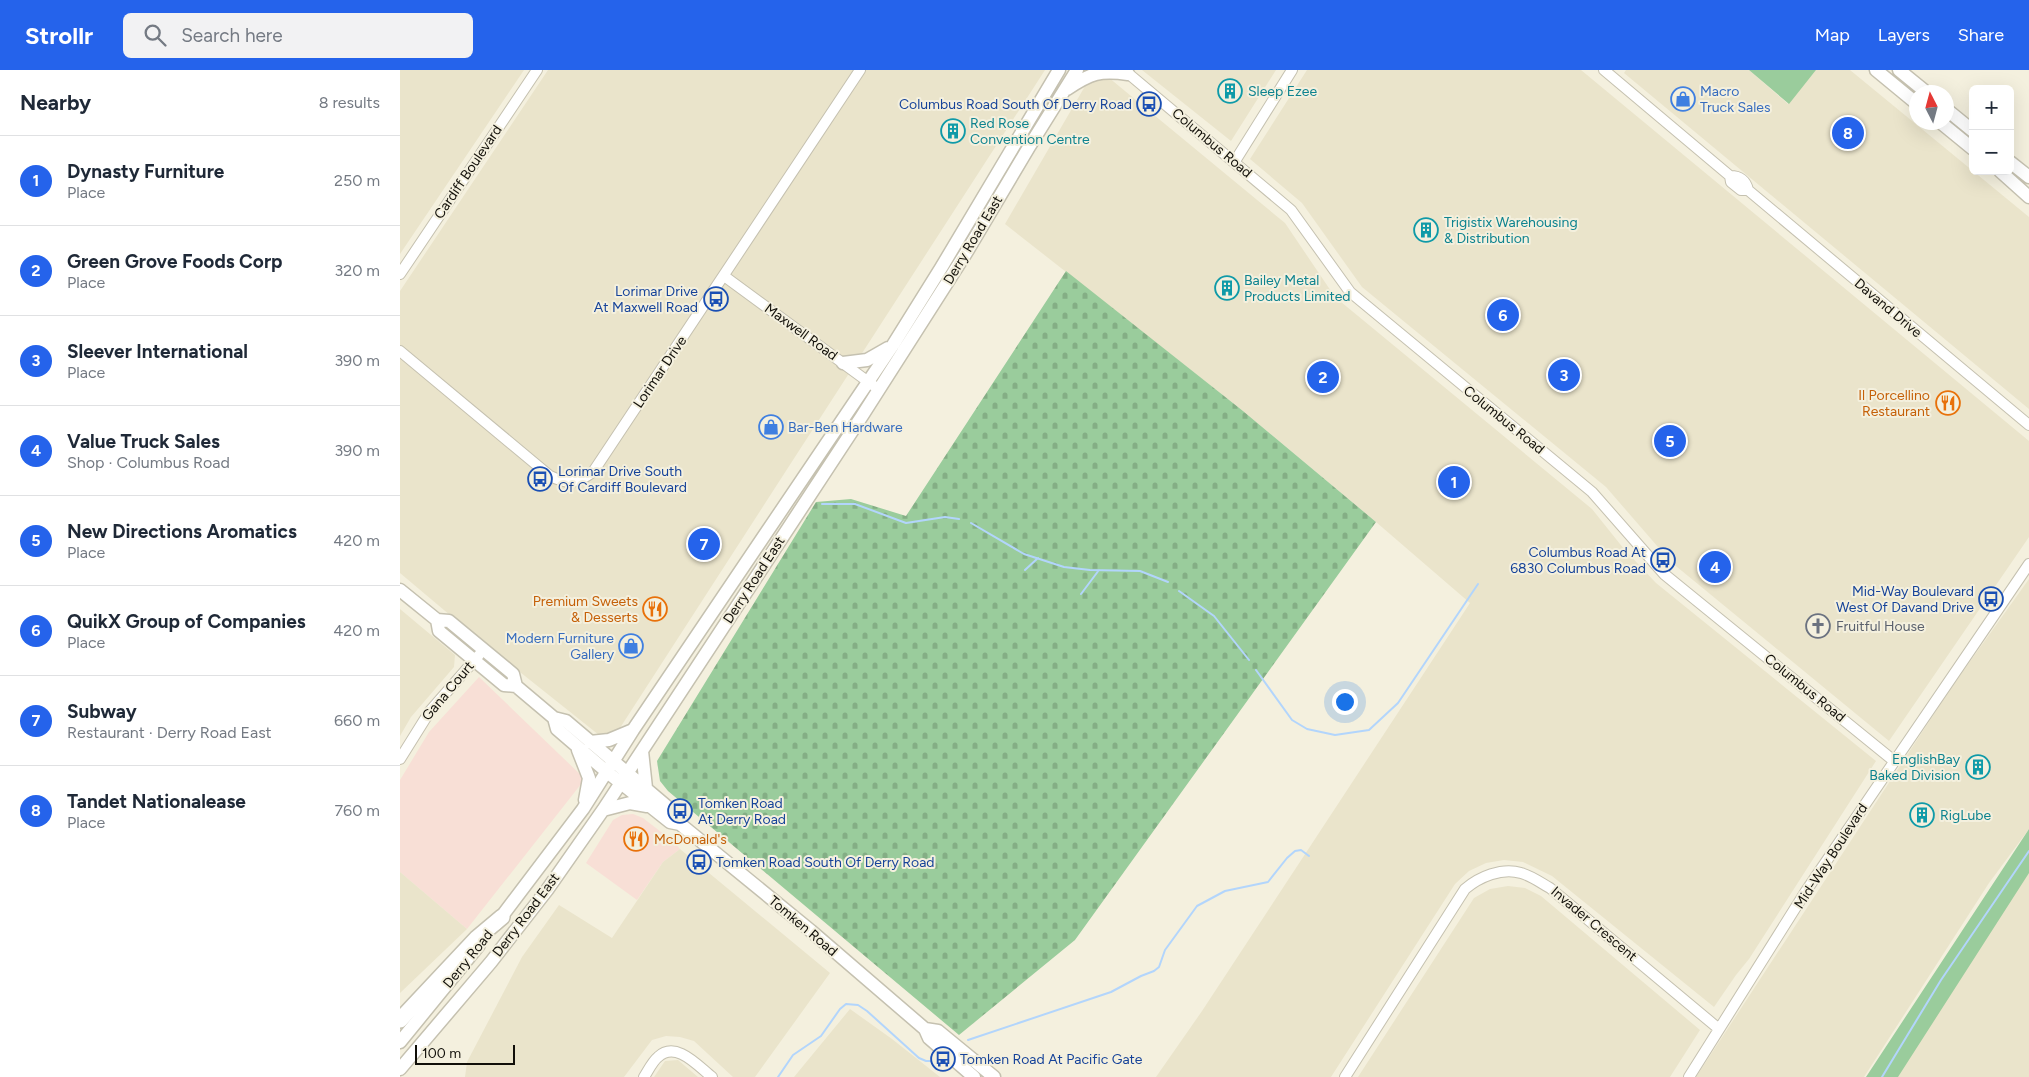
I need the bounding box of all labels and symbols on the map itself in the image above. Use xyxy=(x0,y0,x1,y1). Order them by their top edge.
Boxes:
building icon: Sleep Ezee xyxy=(1217,78,1243,104)
place label: Sleep Ezee xyxy=(1248,83,1318,100)
place label: Macro Truck Sales xyxy=(1700,83,1770,116)
north arrow xyxy=(1909,85,1954,130)
shop icon: Macro Truck Sales xyxy=(1670,86,1696,112)
bus stop icon: Columbus Road South Of Derry Road xyxy=(1136,91,1162,117)
place label: Columbus Road South Of Derry Road xyxy=(899,96,1132,113)
street label: Columbus Road xyxy=(1169,105,1255,181)
pin: 8 xyxy=(1832,114,1864,152)
place label: Red Rose Convention Centre xyxy=(970,115,1090,148)
building icon: Red Rose Convention Centre xyxy=(940,118,966,144)
street label: Cardiff Boulevard xyxy=(430,122,506,222)
street label: Derry Road East xyxy=(940,193,1006,287)
place label: Trigistix Warehousing & Distribution xyxy=(1444,214,1578,247)
building icon: Trigistix Warehousing & Distribution xyxy=(1413,217,1439,243)
place label: Bailey Metal Products Limited xyxy=(1244,272,1351,305)
building icon: Bailey Metal Products Limited xyxy=(1214,275,1240,301)
street label: Davand Drive xyxy=(1851,275,1925,341)
place label: Lorimar Drive At Maxwell Road xyxy=(594,283,698,316)
bus stop icon: Lorimar Drive At Maxwell Road xyxy=(703,286,729,312)
pin: 6 xyxy=(1487,296,1519,334)
street label: Maxwell Road xyxy=(761,300,841,364)
street label: Lorimar Drive xyxy=(630,333,690,411)
pin: 3 xyxy=(1548,356,1580,394)
pin: 2 xyxy=(1307,358,1339,396)
street label: Columbus Road xyxy=(1460,382,1548,458)
place label: Il Porcellino Restaurant xyxy=(1858,387,1930,420)
restaurant icon: Il Porcellino Restaurant xyxy=(1935,390,1961,416)
shop icon: Bar-Ben Hardware xyxy=(758,414,784,440)
place label: Bar-Ben Hardware xyxy=(788,419,903,436)
pin: 5 xyxy=(1654,422,1686,460)
place label: Lorimar Drive South Of Cardiff Boulevard xyxy=(558,463,687,496)
pin: 1 xyxy=(1438,463,1470,501)
bus stop icon: Lorimar Drive South Of Cardiff Boulevard xyxy=(527,466,553,492)
pin: 7 xyxy=(688,525,720,563)
street label: Derry Road East xyxy=(720,533,788,627)
place label: Columbus Road At 6830 Columbus Road xyxy=(1510,544,1646,577)
bus stop icon: Columbus Road At 6830 Columbus Road xyxy=(1650,547,1676,573)
pin: 4 xyxy=(1699,548,1731,586)
place label: Mid-Way Boulevard West Of Davand Drive xyxy=(1836,583,1974,616)
bus stop icon: Mid-Way Boulevard West Of Davand Drive xyxy=(1978,586,2004,612)
place label: Premium Sweets & Desserts xyxy=(533,593,638,626)
restaurant icon: Premium Sweets & Desserts xyxy=(642,596,668,622)
church icon: Fruitful House xyxy=(1805,613,1831,639)
place label: Fruitful House xyxy=(1836,618,1925,635)
place label: Modern Furniture Gallery xyxy=(506,630,615,663)
shop icon: Modern Furniture Gallery xyxy=(618,633,644,659)
street label: Columbus Road xyxy=(1761,650,1849,726)
street label: Gana Court xyxy=(418,658,478,724)
your location xyxy=(1332,689,1358,715)
place label: EnglishBay Baked Division xyxy=(1869,751,1961,784)
building icon: EnglishBay Baked Division xyxy=(1965,754,1991,780)
place label: Tomken Road At Derry Road xyxy=(698,795,786,828)
bus stop icon: Tomken Road At Derry Road xyxy=(667,798,693,824)
street label: Mid-Way Boulevard xyxy=(1791,800,1871,912)
building icon: RigLube xyxy=(1909,802,1935,828)
place label: RigLube xyxy=(1940,807,1992,824)
restaurant icon: McDonald's xyxy=(623,826,649,852)
place label: McDonald's xyxy=(654,831,727,848)
bus stop icon: Tomken Road South Of Derry Road xyxy=(686,849,712,875)
place label: Tomken Road South Of Derry Road xyxy=(716,854,935,871)
street label: Derry Road East xyxy=(489,870,563,960)
street label: Invader Crescent xyxy=(1548,883,1640,965)
street label: Tomken Road xyxy=(765,892,841,960)
street label: Derry Road xyxy=(439,927,497,991)
scale bar xyxy=(415,1042,515,1065)
bus stop icon: Tomken Road At Pacific Gate xyxy=(930,1046,956,1072)
place label: Tomken Road At Pacific Gate xyxy=(960,1051,1143,1068)

